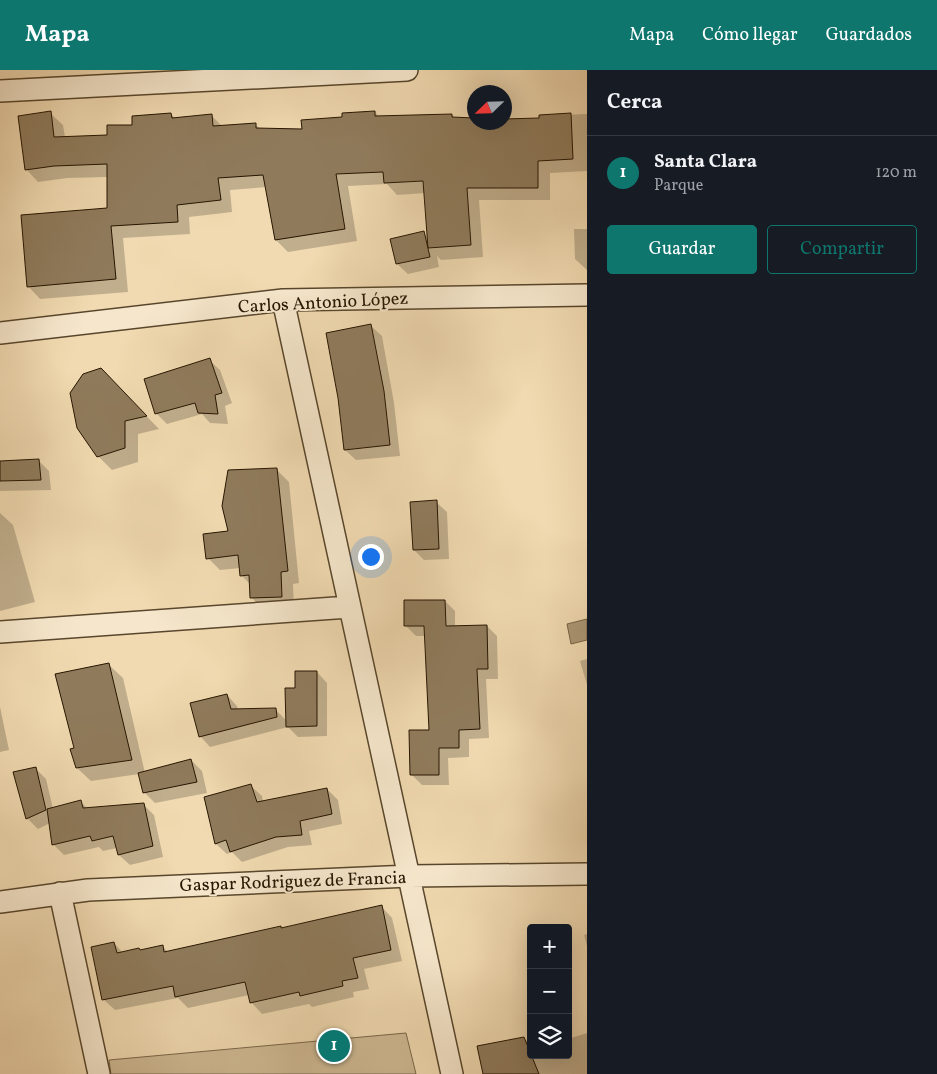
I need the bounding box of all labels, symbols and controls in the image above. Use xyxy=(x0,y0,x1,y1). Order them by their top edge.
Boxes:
text: Mapa xyxy=(25,18,90,52)
text: Mapa xyxy=(629,23,674,48)
text: Cómo llegar xyxy=(702,23,798,48)
text: Guardados xyxy=(826,23,912,48)
north arrow xyxy=(467,85,512,130)
text: Cerca xyxy=(607,88,662,117)
text: Santa Clara xyxy=(654,149,757,175)
text: 1 xyxy=(620,162,626,184)
text: 120 m xyxy=(875,162,917,184)
text: Parque xyxy=(654,175,703,197)
button: Guardar xyxy=(607,225,757,274)
button: Compartir xyxy=(767,225,917,274)
street label: Carlos Antonio López xyxy=(237,287,409,320)
your location xyxy=(358,544,384,570)
street label: Gaspar Rodriguez de Francia xyxy=(179,866,407,899)
map controls xyxy=(527,924,572,1059)
button: + xyxy=(527,924,572,969)
button: − xyxy=(527,969,572,1014)
button: layers xyxy=(527,1014,572,1059)
pin: 1 xyxy=(318,1027,350,1065)

